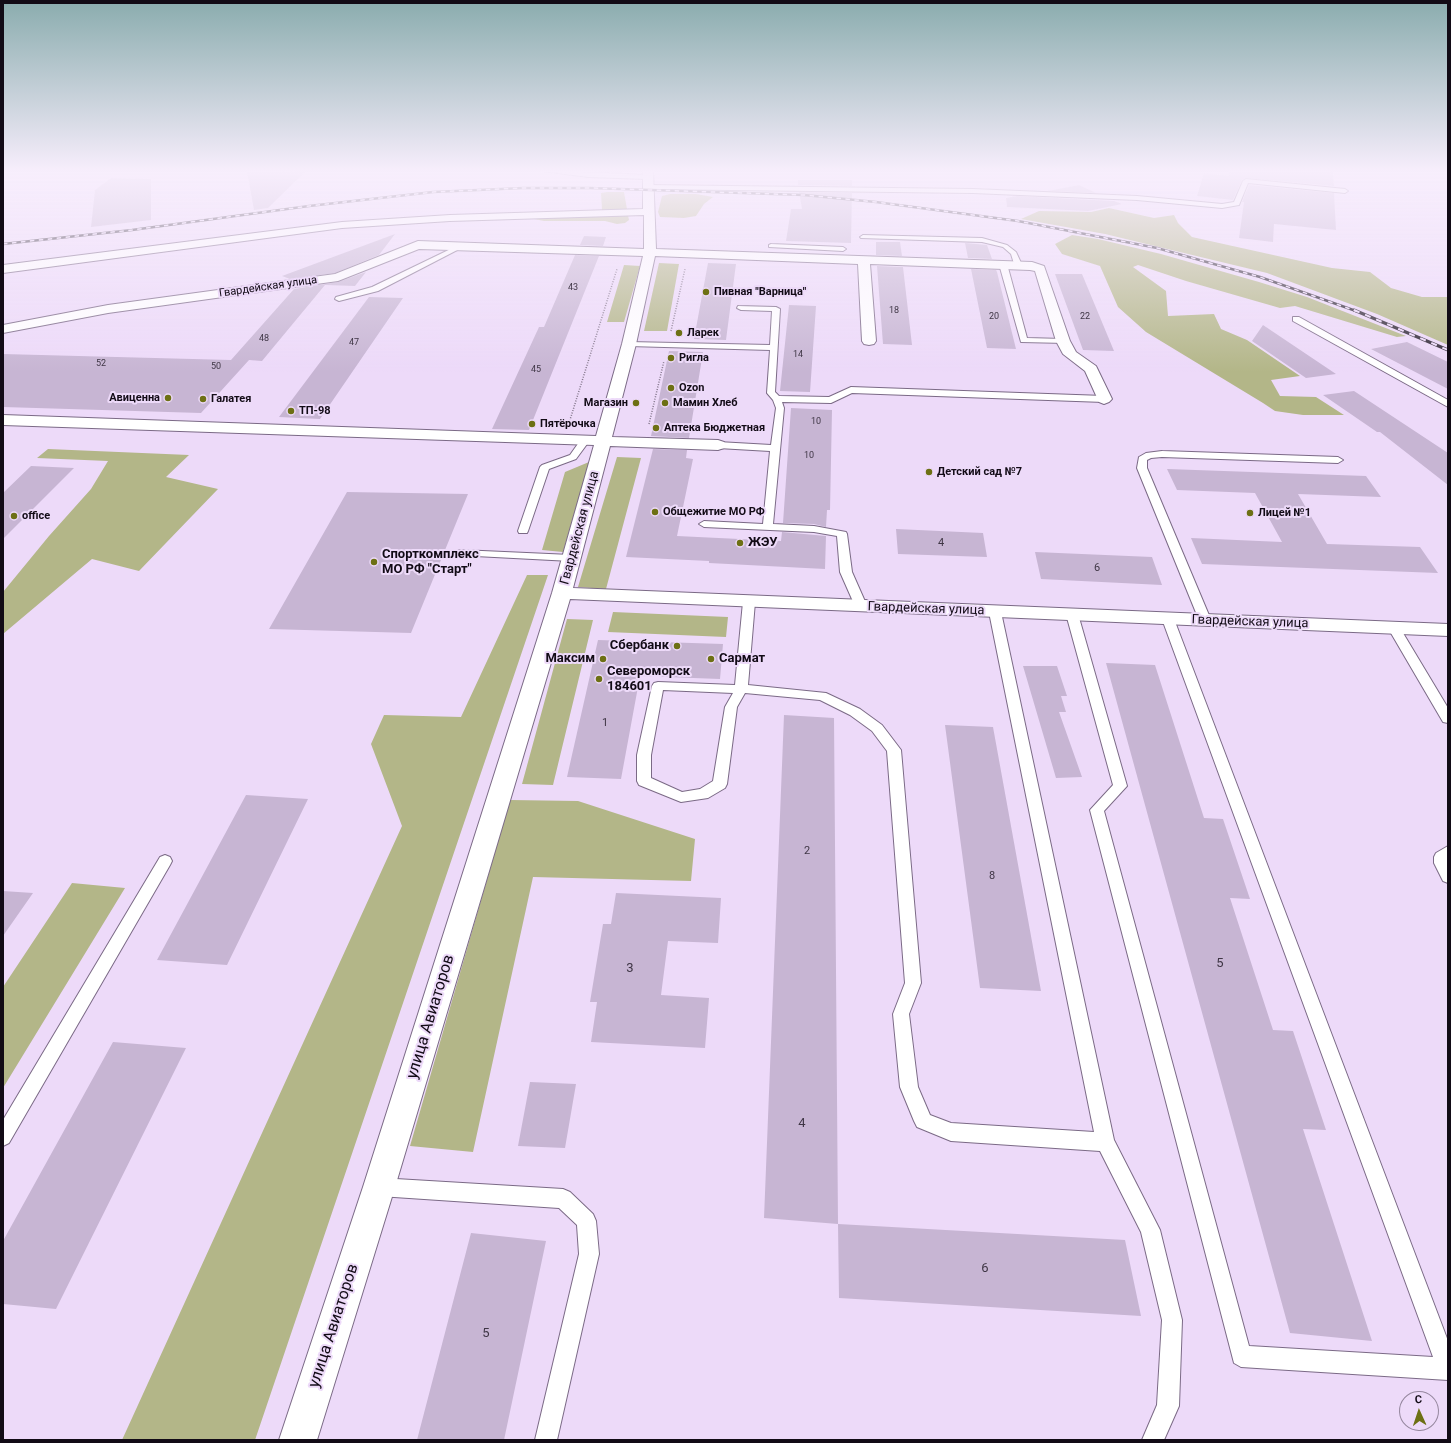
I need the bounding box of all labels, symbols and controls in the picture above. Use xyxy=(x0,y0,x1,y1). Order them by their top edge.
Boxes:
street label: Гвардейская улица xyxy=(218,274,318,300)
house number: 43 xyxy=(568,283,578,293)
place label: Пивная "Варница" xyxy=(714,285,806,299)
marker: Пивная "Варница" xyxy=(701,287,711,297)
house number: 18 xyxy=(889,306,899,316)
house number: 20 xyxy=(989,312,999,322)
house number: 22 xyxy=(1080,312,1090,322)
place label: Ларек xyxy=(687,326,719,340)
marker: Ларек xyxy=(674,328,684,338)
house number: 48 xyxy=(259,334,269,344)
house number: 47 xyxy=(349,338,359,348)
house number: 14 xyxy=(793,350,803,360)
place label: Ригла xyxy=(679,351,709,365)
marker: Ригла xyxy=(666,353,676,363)
house number: 52 xyxy=(96,359,106,369)
house number: 50 xyxy=(211,362,221,372)
house number: 45 xyxy=(531,365,541,375)
place label: Ozon xyxy=(679,381,704,395)
marker: Ozon xyxy=(666,383,676,393)
place label: Авиценна xyxy=(109,391,160,405)
place label: Галатея xyxy=(211,392,251,406)
marker: Авиценна xyxy=(163,393,173,403)
marker: Галатея xyxy=(198,394,208,404)
place label: Магазин xyxy=(584,396,628,410)
place label: Мамин Хлеб xyxy=(673,396,738,410)
marker: Магазин xyxy=(631,398,641,408)
marker: Мамин Хлеб xyxy=(660,398,670,408)
place label: ТП-98 xyxy=(299,404,331,418)
marker: ТП-98 xyxy=(286,406,296,416)
place label: Пятёрочка xyxy=(540,417,596,431)
house number: 10 xyxy=(811,417,821,427)
marker: Пятёрочка xyxy=(527,419,537,429)
place label: Аптека Бюджетная xyxy=(664,421,765,435)
marker: Аптека Бюджетная xyxy=(651,423,661,433)
house number: 10 xyxy=(804,451,814,461)
place label: Детский сад №7 xyxy=(937,465,1022,479)
marker: Детский сад №7 xyxy=(924,467,934,477)
street label: Гвардейская улица xyxy=(557,469,603,587)
place label: Общежитие МО РФ xyxy=(663,505,765,519)
place label: Лицей №1 xyxy=(1258,506,1311,520)
marker: Общежитие МО РФ xyxy=(650,507,660,517)
marker: Лицей №1 xyxy=(1245,508,1255,518)
place label: office xyxy=(22,509,50,523)
marker: office xyxy=(9,511,19,521)
place label: ЖЭУ xyxy=(748,535,777,551)
house number: 4 xyxy=(938,536,944,550)
marker: ЖЭУ xyxy=(735,538,745,548)
place label: Спорткомплекс МО РФ "Старт" xyxy=(382,547,479,578)
marker: Спорткомплекс МО РФ "Старт" xyxy=(369,557,379,567)
house number: 6 xyxy=(1094,561,1100,575)
street label: Гвардейская улица xyxy=(867,599,985,619)
street label: Гвардейская улица xyxy=(1191,612,1309,632)
place label: Сбербанк xyxy=(610,638,669,654)
marker: Сбербанк xyxy=(672,641,682,651)
place label: Максим xyxy=(545,651,595,667)
place label: Сармат xyxy=(719,651,765,667)
marker: Максим xyxy=(598,654,608,664)
marker: Сармат xyxy=(706,654,716,664)
place label: Североморск 184601 xyxy=(607,664,690,695)
marker: Североморск 184601 xyxy=(594,674,604,684)
house number: 1 xyxy=(602,716,608,730)
house number: 2 xyxy=(804,844,810,858)
house number: 8 xyxy=(989,869,995,883)
street label: улица Авиаторов xyxy=(403,952,459,1082)
house number: 5 xyxy=(1216,956,1224,972)
house number: 3 xyxy=(626,961,634,977)
house number: 4 xyxy=(798,1116,806,1132)
house number: 6 xyxy=(981,1261,989,1277)
street label: улица Авиаторов xyxy=(305,1262,363,1390)
house number: 5 xyxy=(482,1326,490,1342)
north arrow xyxy=(1399,1391,1439,1431)
text: С xyxy=(1414,1393,1422,1406)

